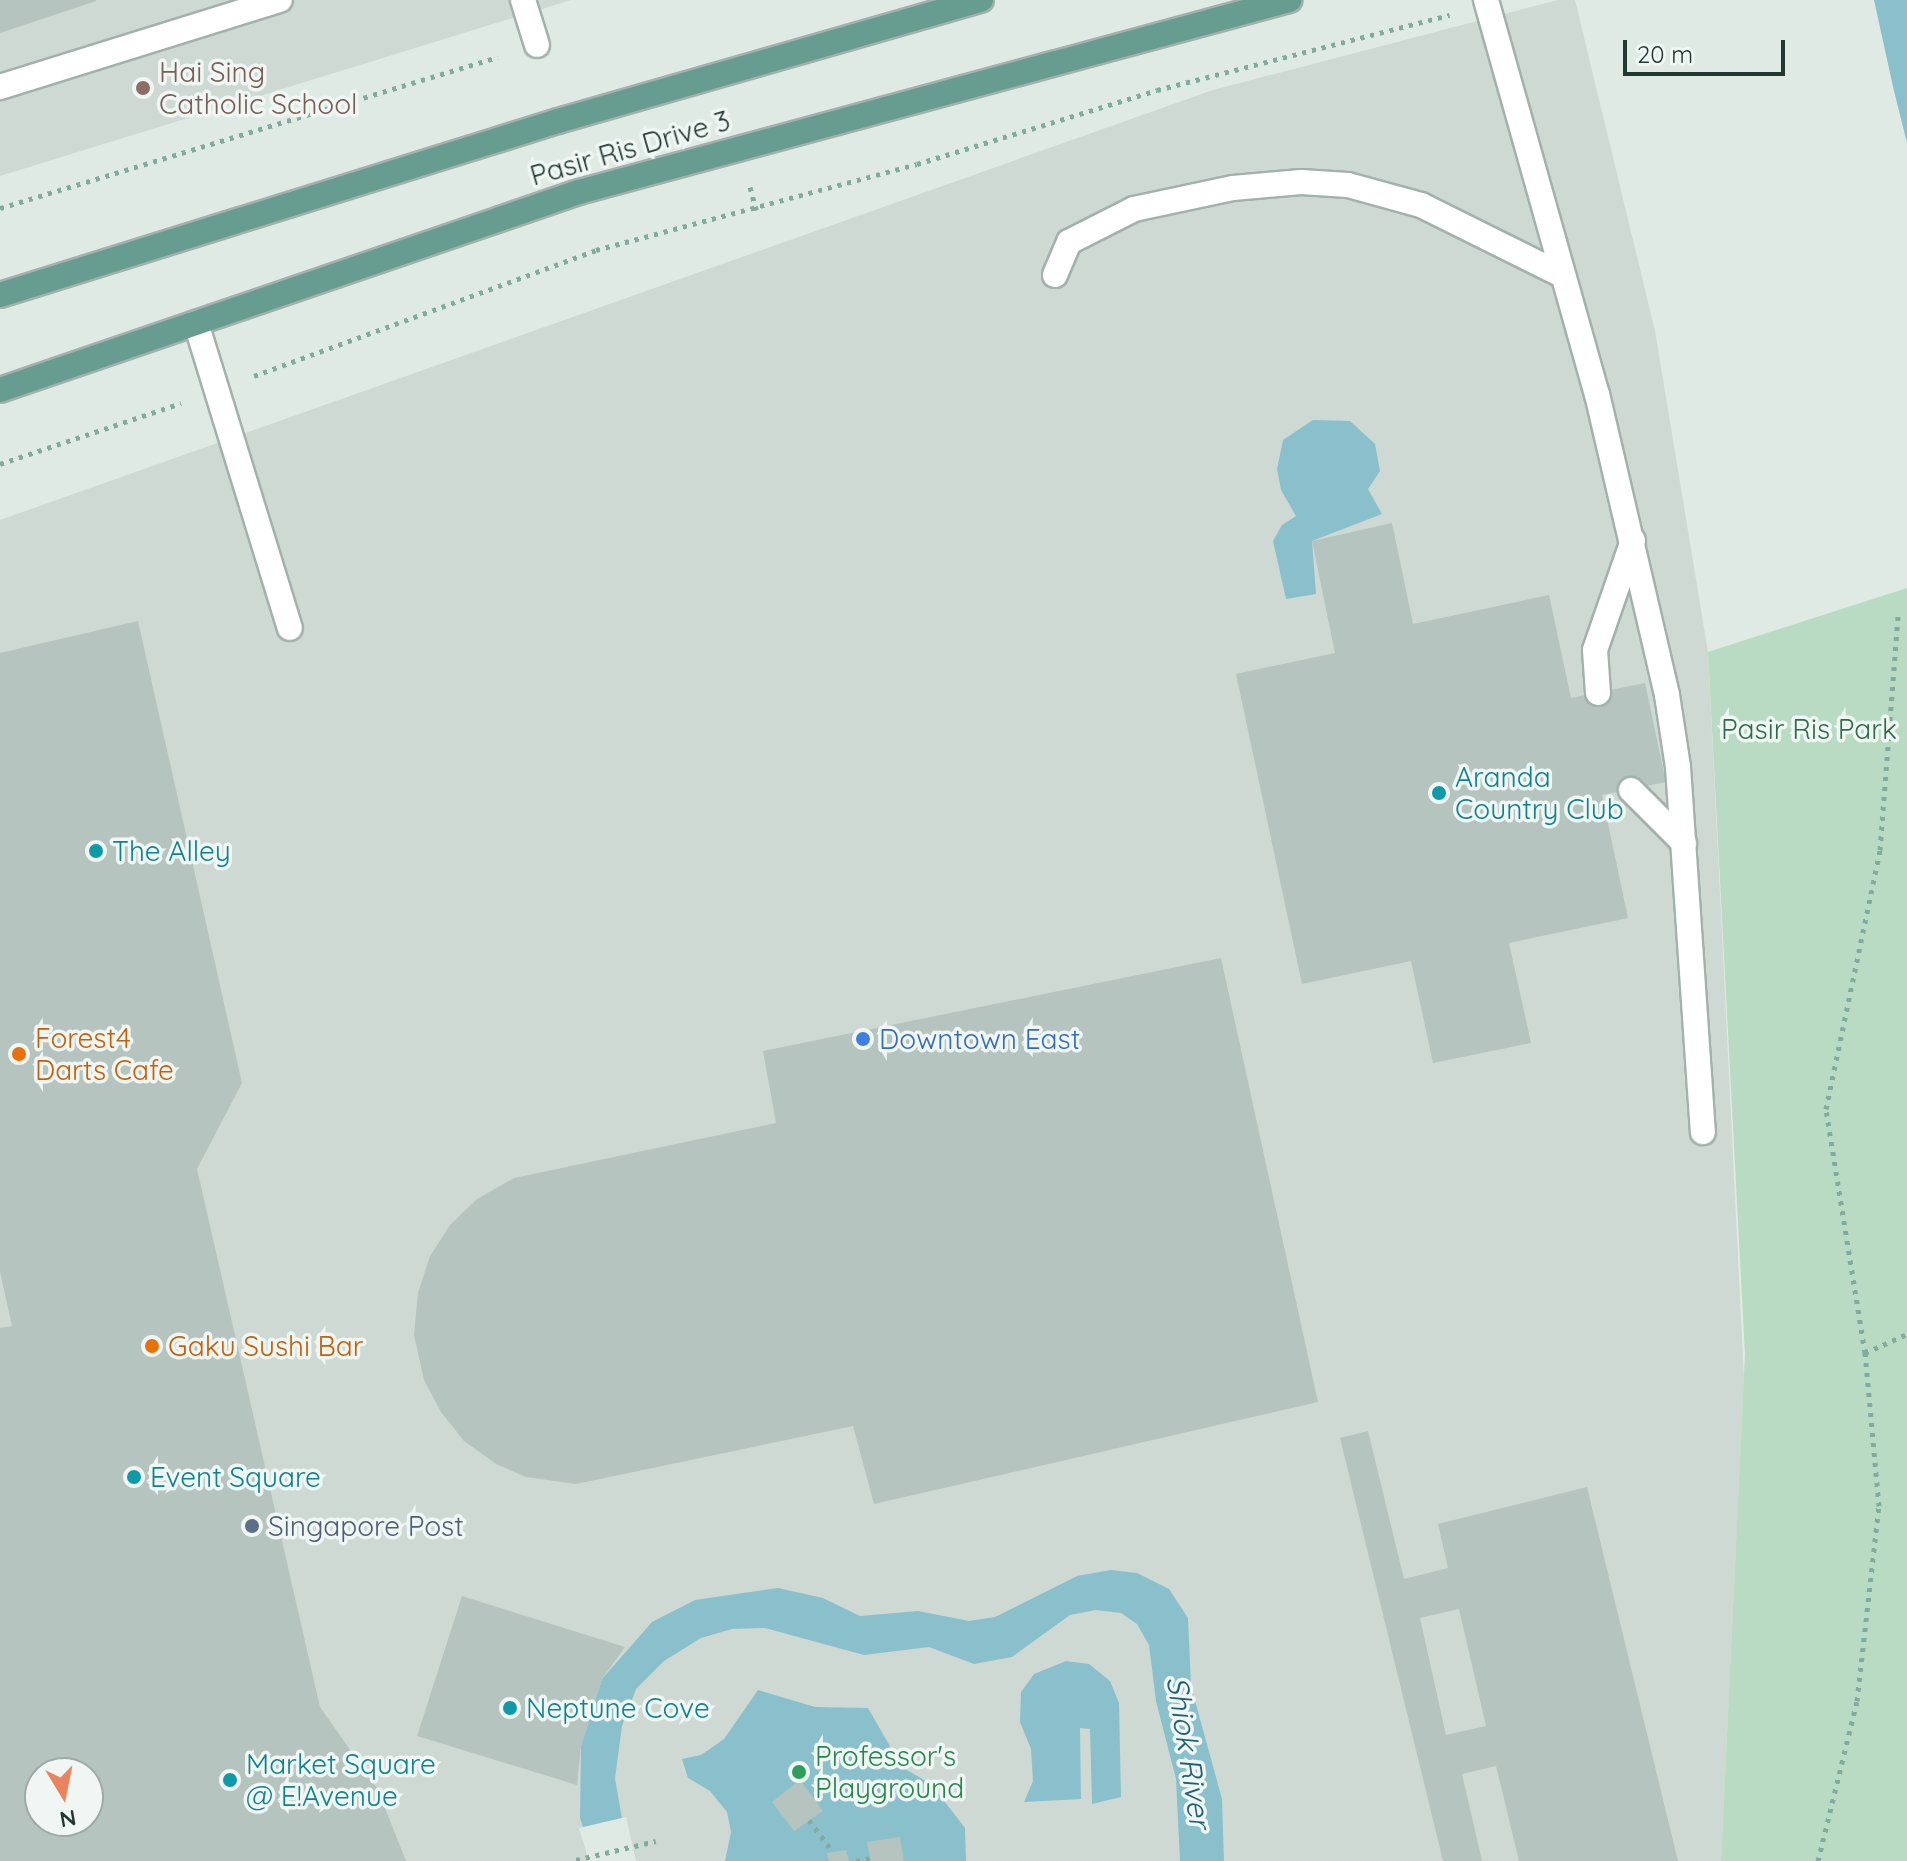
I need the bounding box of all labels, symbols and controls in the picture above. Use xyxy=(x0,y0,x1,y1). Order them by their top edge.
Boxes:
scale bar xyxy=(1627,24,1789,74)
text: 20 m xyxy=(1637,39,1693,69)
place label: Hai Sing Catholic School xyxy=(159,55,358,121)
marker: Hai Sing Catholic School xyxy=(134,79,152,97)
street label: Pasir Ris Drive 3 xyxy=(526,103,734,193)
park label: Pasir Ris Park xyxy=(1721,712,1897,746)
place label: Aranda Country Club xyxy=(1455,760,1624,826)
marker: Aranda Country Club xyxy=(1430,784,1448,802)
place label: The Alley xyxy=(112,834,231,868)
marker: The Alley xyxy=(87,842,105,860)
place label: Forest4 Darts Cafe xyxy=(35,1021,174,1087)
place label: Downtown East xyxy=(879,1022,1080,1056)
marker: Downtown East xyxy=(854,1030,872,1048)
marker: Forest4 Darts Cafe xyxy=(10,1045,28,1063)
place label: Gaku Sushi Bar xyxy=(168,1329,364,1363)
marker: Gaku Sushi Bar xyxy=(143,1337,161,1355)
place label: Event Square xyxy=(150,1460,321,1494)
marker: Event Square xyxy=(125,1468,143,1486)
place label: Singapore Post xyxy=(268,1509,464,1543)
marker: Singapore Post xyxy=(243,1517,261,1535)
water label: Shiok River xyxy=(1159,1673,1219,1831)
place label: Neptune Cove xyxy=(526,1691,710,1725)
marker: Neptune Cove xyxy=(501,1699,519,1717)
place label: Professor's Playground xyxy=(815,1739,964,1805)
place label: Market Square @ E!Avenue xyxy=(246,1747,436,1813)
north arrow xyxy=(24,1757,104,1837)
marker: Professor's Playground xyxy=(790,1763,808,1781)
marker: Market Square @ E!Avenue xyxy=(221,1771,239,1789)
text: N xyxy=(57,1803,78,1834)

